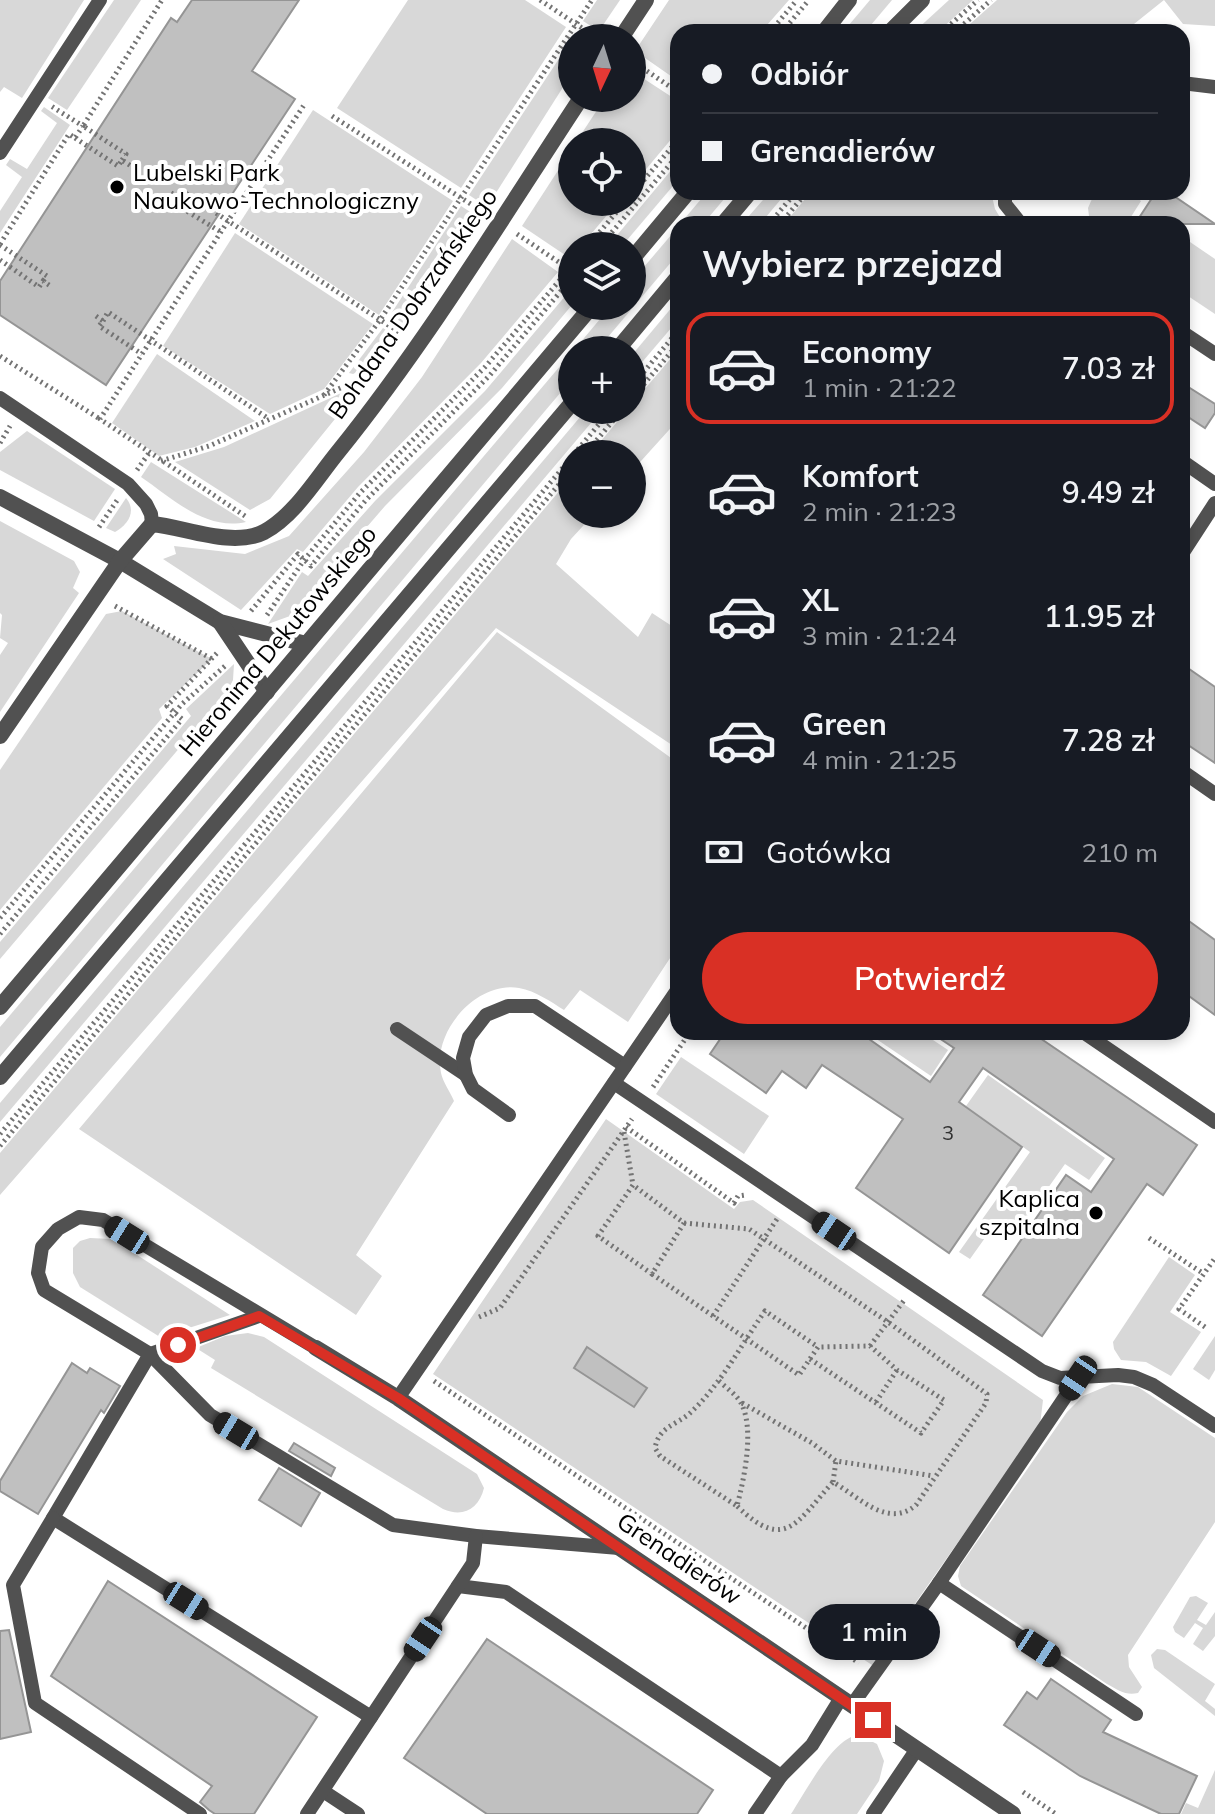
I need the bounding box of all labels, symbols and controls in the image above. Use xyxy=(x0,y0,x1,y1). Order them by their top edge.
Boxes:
north arrow xyxy=(558,24,646,112)
map controls xyxy=(558,24,646,528)
text: Odbiór xyxy=(750,55,848,93)
button: locate xyxy=(558,128,646,216)
text: Grenadierów xyxy=(750,132,935,170)
place label: Lubelski Park Naukowo-Technologiczny xyxy=(133,157,419,215)
marker: Lubelski Park Naukowo-Technologiczny xyxy=(108,178,126,196)
street label: Bohdana Dobrzańskiego xyxy=(321,182,503,424)
button: layers xyxy=(558,232,646,320)
text: Wybierz przejazd xyxy=(702,241,1003,286)
icon: car xyxy=(706,332,778,404)
text: Economy xyxy=(802,333,931,371)
button: + xyxy=(558,336,646,424)
text: 7.03 zł xyxy=(1062,349,1154,387)
text: 1 min · 21:22 xyxy=(802,371,957,404)
button: − xyxy=(558,440,646,528)
icon: car xyxy=(706,456,778,528)
text: Komfort xyxy=(802,457,919,495)
text: 9.49 zł xyxy=(1062,473,1154,511)
text: 2 min · 21:23 xyxy=(802,495,957,528)
street label: Hieronima Dekutowskiego xyxy=(172,519,382,762)
icon: car xyxy=(706,580,778,652)
text: XL xyxy=(802,581,839,619)
text: 11.95 zł xyxy=(1044,597,1154,635)
text: 3 min · 21:24 xyxy=(802,619,957,652)
icon: car xyxy=(706,704,778,776)
text: Green xyxy=(802,705,887,743)
text: 7.28 zł xyxy=(1062,721,1154,759)
text: 4 min · 21:25 xyxy=(802,743,957,776)
icon: cash xyxy=(702,830,746,874)
text: Gotówka xyxy=(766,833,892,871)
text: 210 m xyxy=(1082,836,1158,869)
button: Potwierdź xyxy=(702,932,1158,1024)
house number: 3 xyxy=(942,1120,954,1145)
place label: Kaplica szpitalna xyxy=(979,1183,1080,1241)
marker: Kaplica szpitalna xyxy=(1087,1204,1105,1222)
car xyxy=(807,1208,861,1254)
car xyxy=(100,1212,154,1258)
route start xyxy=(160,1327,196,1363)
car xyxy=(1055,1351,1101,1405)
car xyxy=(209,1408,263,1454)
street label: Grenadierów xyxy=(612,1506,748,1611)
car xyxy=(159,1578,213,1624)
callout: 1 min xyxy=(807,1604,939,1660)
car xyxy=(400,1612,446,1666)
text: 1 min xyxy=(840,1615,908,1648)
car xyxy=(1011,1625,1065,1671)
route end xyxy=(855,1702,891,1738)

